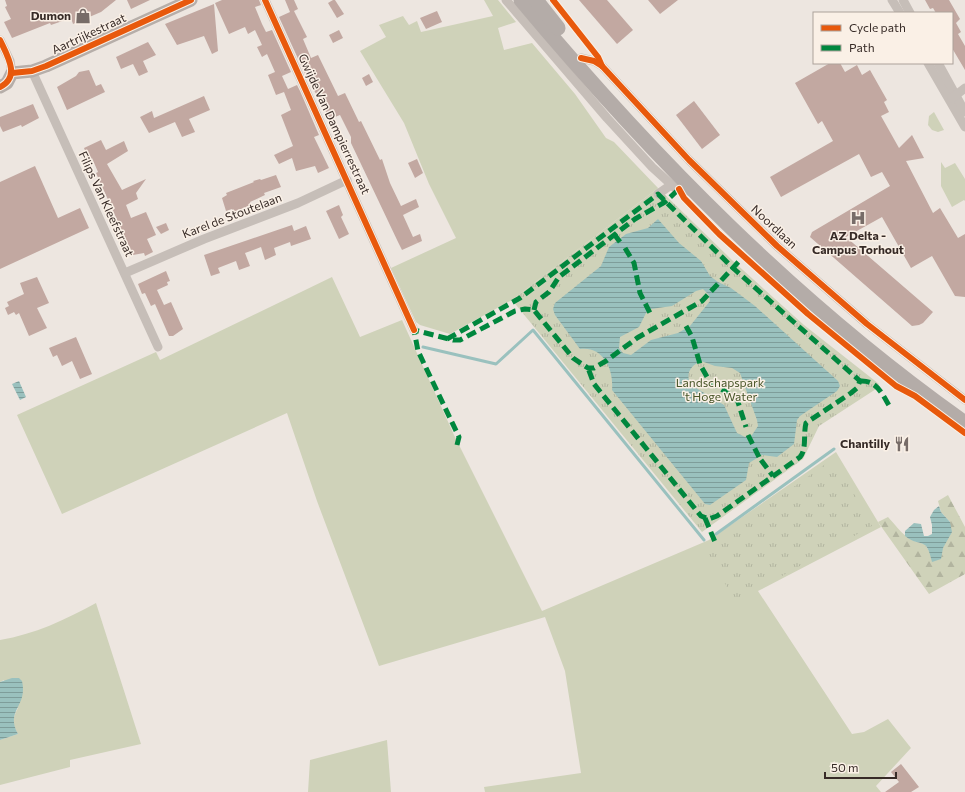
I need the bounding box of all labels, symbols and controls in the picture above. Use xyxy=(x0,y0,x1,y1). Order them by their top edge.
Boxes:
shop icon: Dumon xyxy=(74,7,92,25)
place label: Dumon xyxy=(31,8,71,22)
street label: Aartrijkestraat xyxy=(49,10,128,56)
legend xyxy=(813,12,953,64)
text: Cycle path xyxy=(849,20,906,34)
text: Path xyxy=(849,40,875,54)
street label: Gwijde Van Dampierrestraat xyxy=(296,51,374,196)
street label: Filips Van Kleefstraat xyxy=(76,149,138,259)
street label: Karel de Stoutelaan xyxy=(180,190,283,240)
street label: Noordlaan xyxy=(749,202,800,251)
hospital icon: AZ Delta - Campus Torhout xyxy=(849,209,867,227)
place label: AZ Delta - Campus Torhout xyxy=(812,228,904,256)
park label: Landschapspark 't Hoge Water xyxy=(676,375,765,403)
restaurant icon: Chantilly xyxy=(893,435,911,453)
place label: Chantilly xyxy=(840,436,890,450)
scale bar xyxy=(825,754,896,780)
text: 50 m xyxy=(831,760,859,774)

